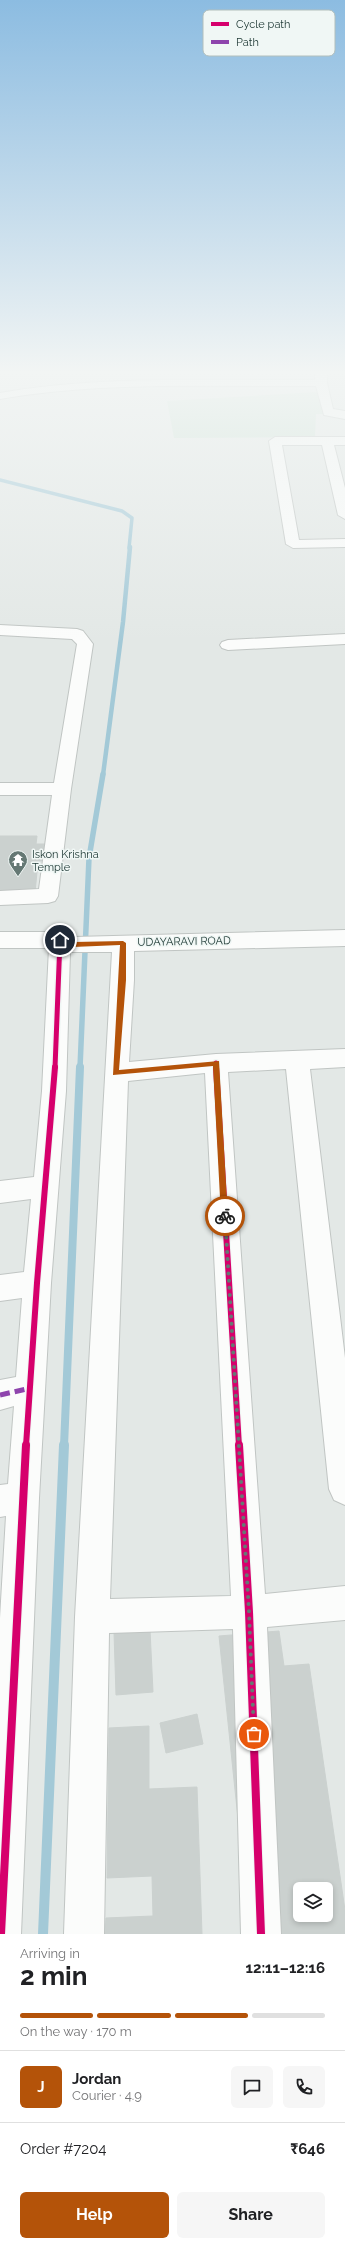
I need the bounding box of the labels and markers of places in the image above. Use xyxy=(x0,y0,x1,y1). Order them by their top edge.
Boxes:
place label: Iskon Krishna Temple xyxy=(32,848,99,874)
temple icon: Iskon Krishna Temple xyxy=(7,849,29,877)
pin xyxy=(43,923,77,957)
pin xyxy=(237,1717,271,1751)

